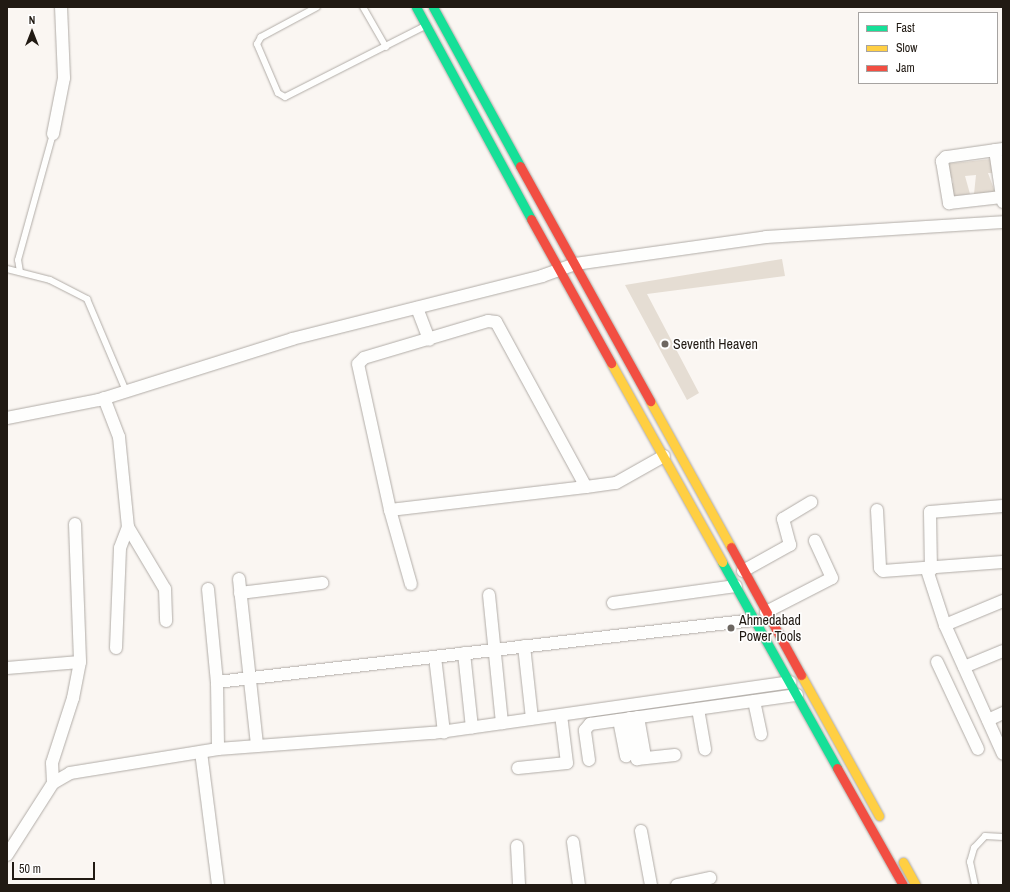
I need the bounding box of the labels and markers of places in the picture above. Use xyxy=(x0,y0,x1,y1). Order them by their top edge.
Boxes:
place label: Seventh Heaven xyxy=(673,336,758,352)
marker: Seventh Heaven xyxy=(660,339,670,349)
place label: Ahmedabad Power Tools xyxy=(739,612,802,644)
marker: Ahmedabad Power Tools xyxy=(726,623,736,633)

